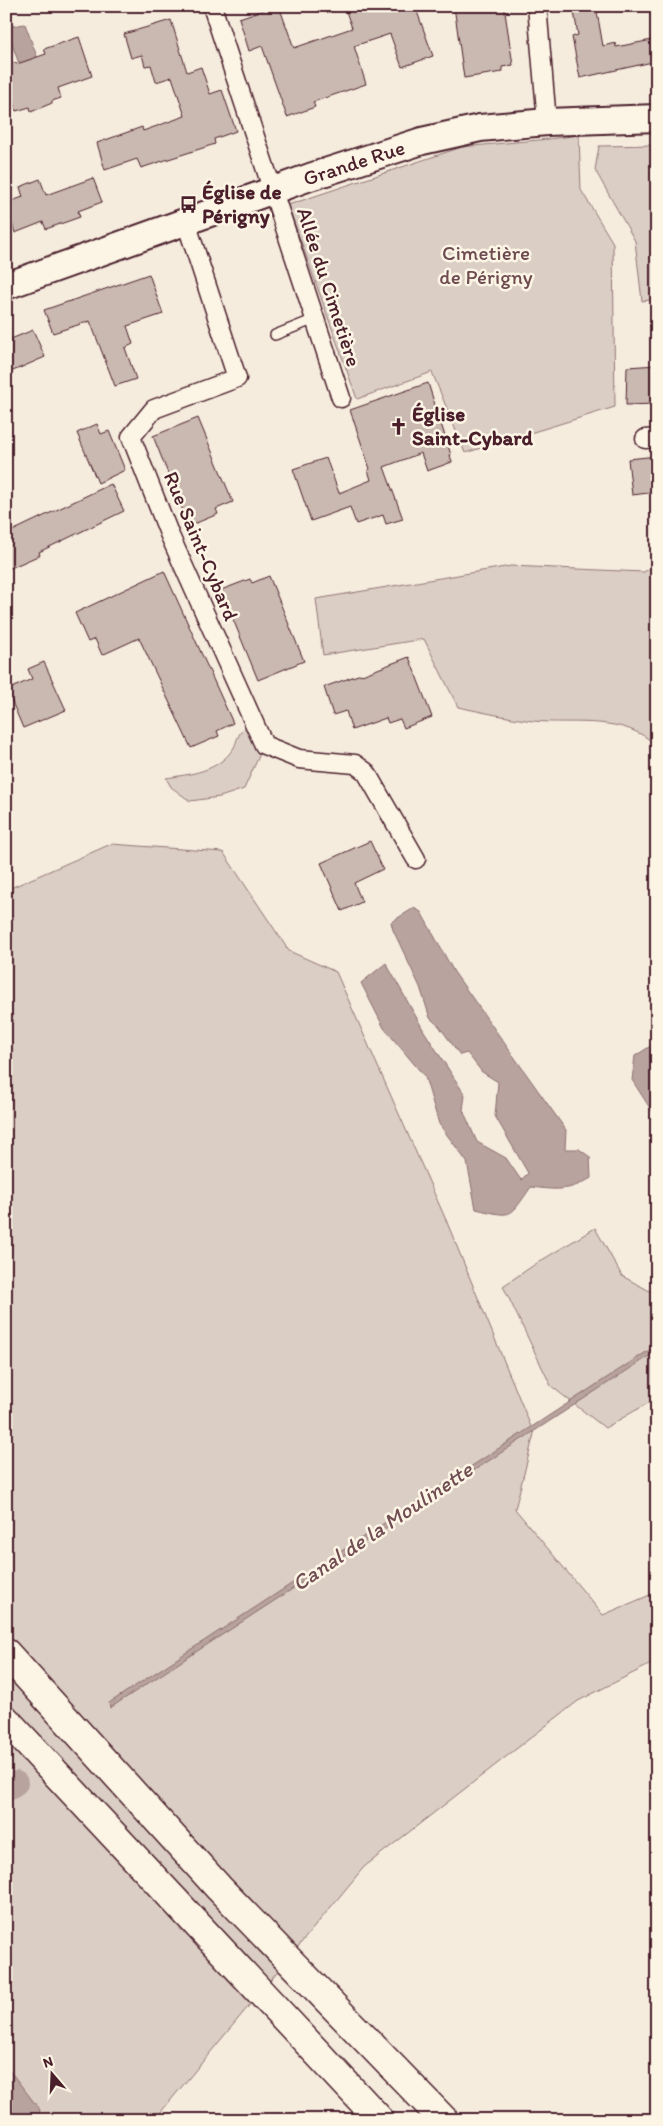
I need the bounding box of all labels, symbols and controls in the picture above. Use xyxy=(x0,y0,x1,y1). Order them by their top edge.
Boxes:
street label: Grande Rue xyxy=(300,134,408,191)
place label: Église de Périgny xyxy=(202,179,282,229)
bus stop icon: Église de Périgny xyxy=(178,194,198,214)
street label: Allée du Cimetière xyxy=(292,204,367,370)
park label: Cimetière de Périgny xyxy=(439,240,533,289)
place label: Église Saint-Cybard xyxy=(412,401,533,451)
church icon: Église Saint-Cybard xyxy=(388,416,408,436)
street label: Rue Saint-Cybard xyxy=(159,467,244,625)
water label: Canal de la Moulinette xyxy=(287,1455,479,1597)
north arrow xyxy=(28,2048,78,2098)
text: N xyxy=(41,2053,55,2072)

